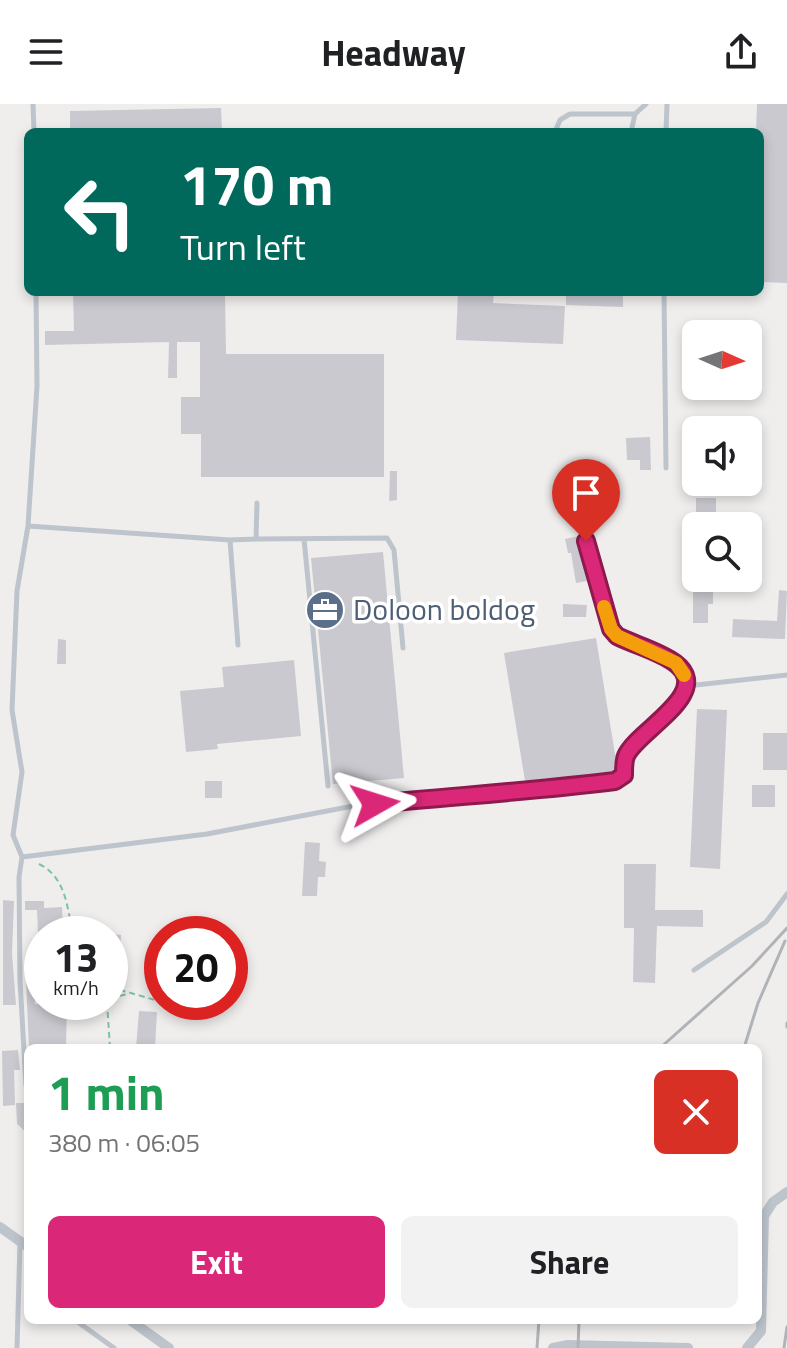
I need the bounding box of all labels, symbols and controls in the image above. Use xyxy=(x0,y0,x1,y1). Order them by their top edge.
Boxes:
text: Headway xyxy=(321,25,466,80)
icon: menu xyxy=(24,30,68,74)
icon: share xyxy=(719,30,763,74)
text: 170 m xyxy=(180,142,333,227)
icon: left xyxy=(48,160,152,264)
text: Turn left xyxy=(180,219,306,274)
north arrow xyxy=(682,320,762,400)
map controls xyxy=(682,320,762,592)
button: sound xyxy=(682,416,762,496)
pin xyxy=(552,459,620,541)
icon: arrive xyxy=(564,471,608,515)
button: search xyxy=(682,512,762,592)
place label: Doloon boldog xyxy=(353,586,535,632)
office icon: Doloon boldog xyxy=(304,589,346,631)
position arrow xyxy=(333,762,417,846)
speed limit sign: 20 xyxy=(144,916,248,1020)
text: 13 xyxy=(54,927,98,988)
text: km/h xyxy=(53,972,99,1003)
text: 1 min xyxy=(48,1056,165,1129)
button: close xyxy=(654,1070,738,1154)
text: 380 m · 06:05 xyxy=(48,1123,200,1162)
button: Exit xyxy=(48,1216,385,1308)
button: Share xyxy=(401,1216,738,1308)

